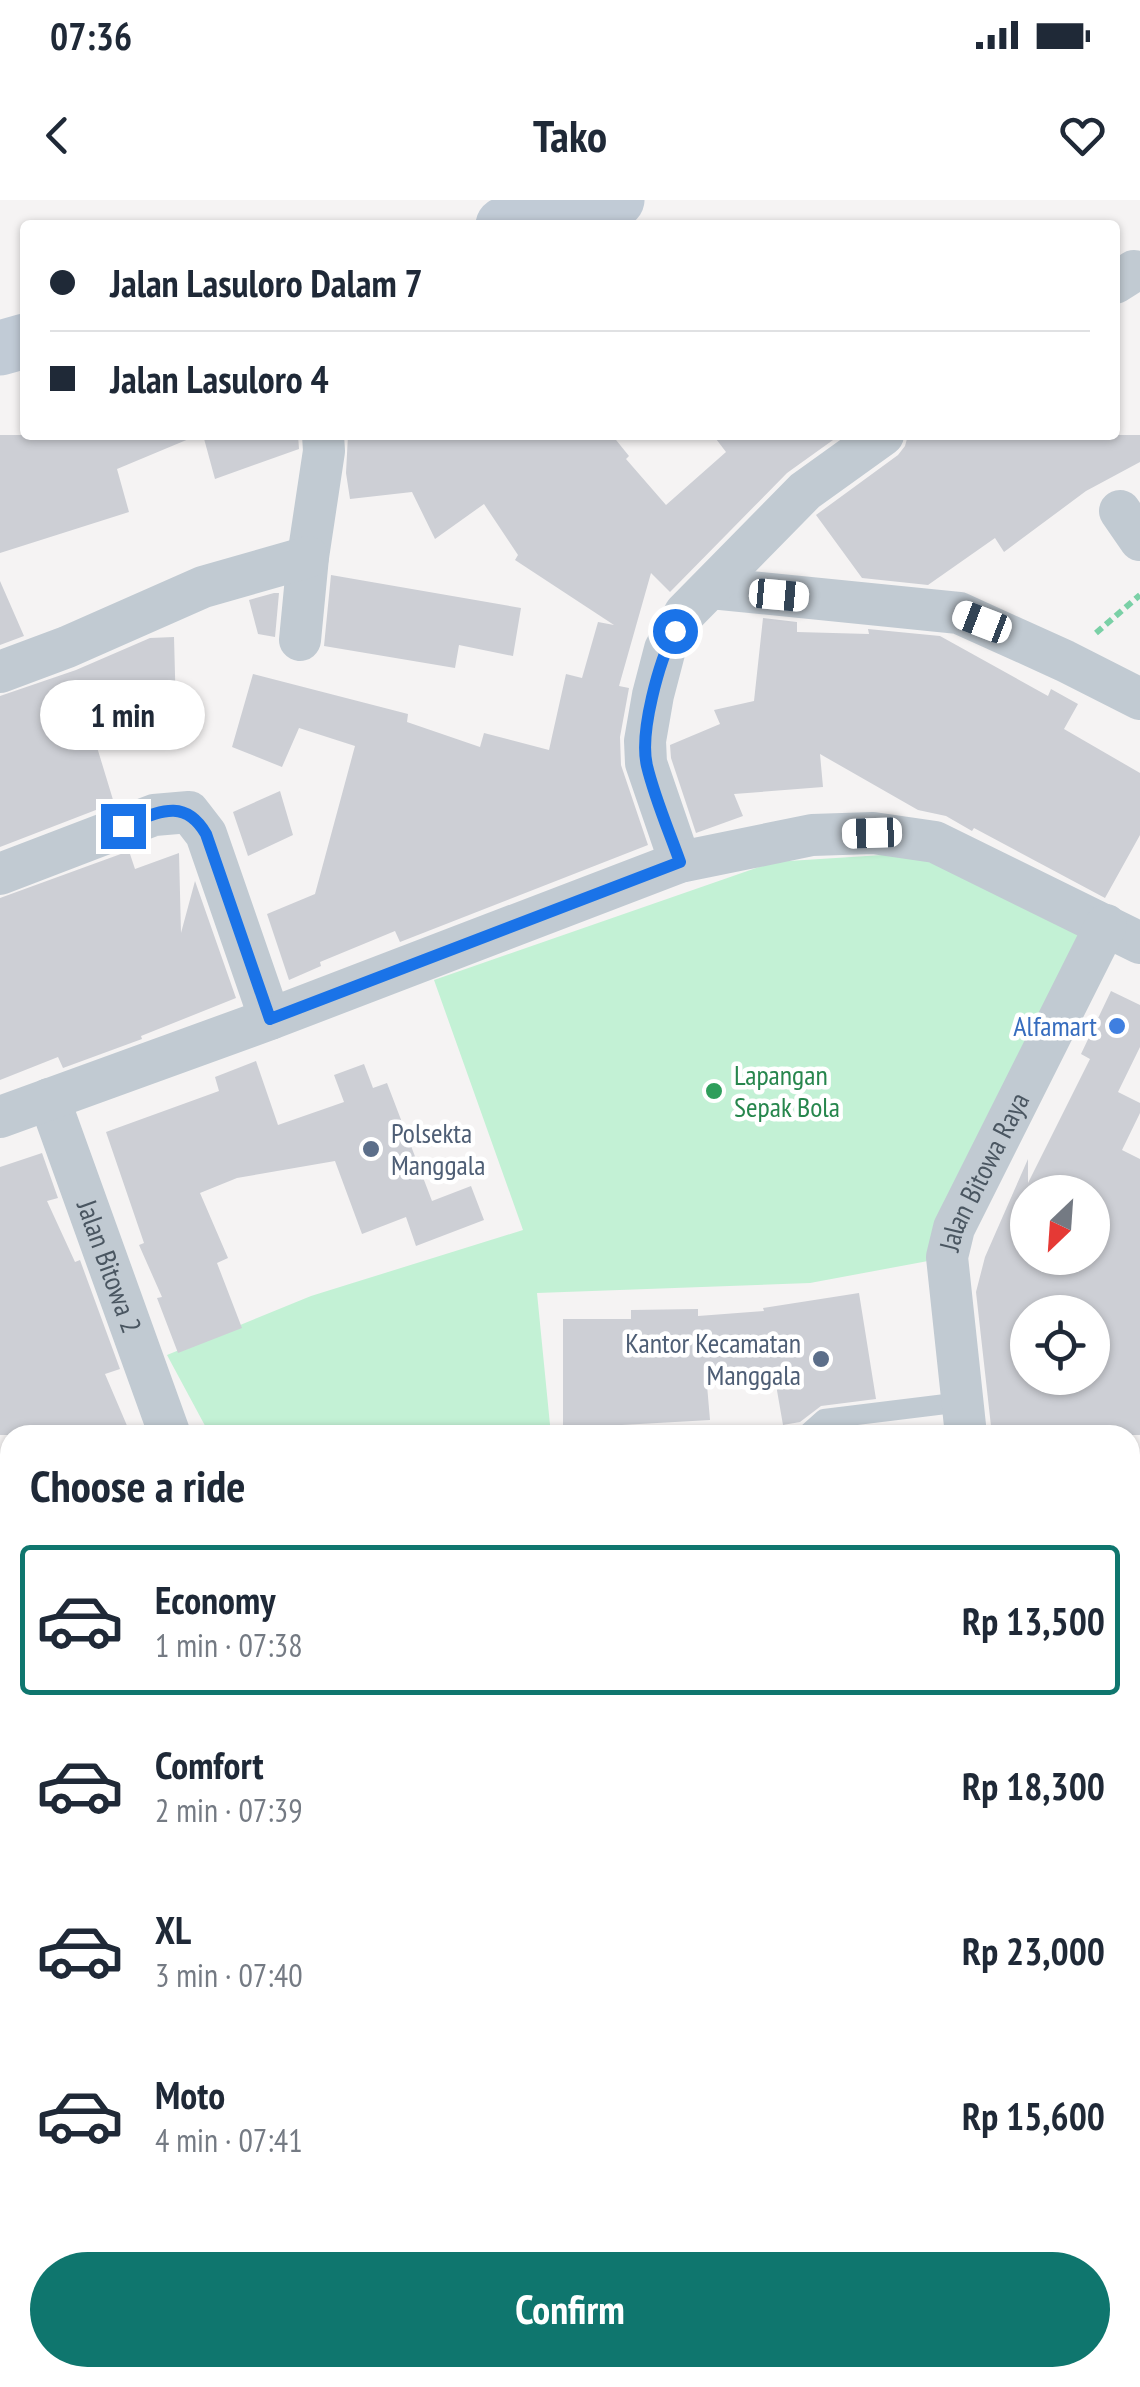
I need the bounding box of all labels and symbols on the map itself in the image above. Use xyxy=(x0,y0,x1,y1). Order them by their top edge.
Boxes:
car xyxy=(748,577,810,613)
car xyxy=(949,597,1015,647)
route start xyxy=(653,609,698,654)
callout: 1 min xyxy=(41,681,206,751)
route end xyxy=(101,804,146,849)
car xyxy=(841,817,903,849)
place label: Alfamart xyxy=(1013,1007,1097,1044)
marker: Alfamart xyxy=(1106,1015,1128,1037)
place label: Lapangan Sepak Bola xyxy=(734,1056,840,1125)
marker: Lapangan Sepak Bola xyxy=(703,1080,725,1102)
street label: Jalan Bitowa Raya xyxy=(930,1086,1037,1256)
place label: Polsekta Manggala xyxy=(391,1114,485,1183)
marker: Polsekta Manggala xyxy=(360,1138,382,1160)
north arrow xyxy=(1010,1175,1110,1275)
street label: Jalan Bitowa 2 xyxy=(69,1194,151,1338)
place label: Kantor Kecamatan Manggala xyxy=(625,1324,801,1393)
marker: Kantor Kecamatan Manggala xyxy=(810,1348,832,1370)

